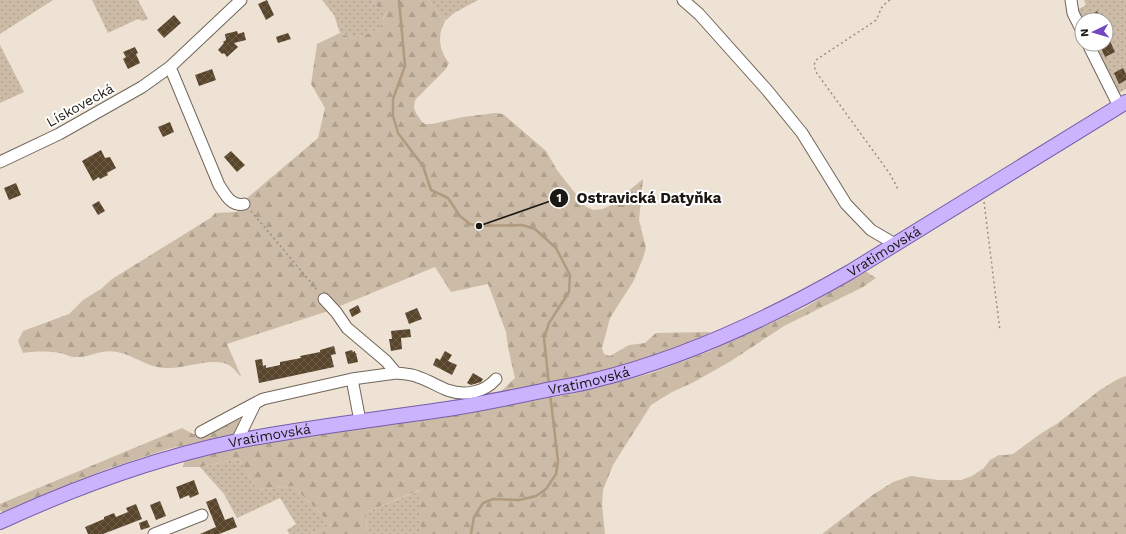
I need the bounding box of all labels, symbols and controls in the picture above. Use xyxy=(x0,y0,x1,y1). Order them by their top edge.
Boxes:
north arrow xyxy=(1074,12,1114,52)
text: N xyxy=(1078,28,1091,37)
street label: Lískovecká xyxy=(44,80,117,130)
callout: Ostravická Datyňka xyxy=(549,184,730,211)
text: Ostravická Datyňka xyxy=(576,189,722,207)
text: 1 xyxy=(556,191,562,205)
street label: Vratimovská xyxy=(844,222,924,280)
street label: Vratimovská xyxy=(547,363,631,398)
street label: Vratimovská xyxy=(227,421,312,451)

